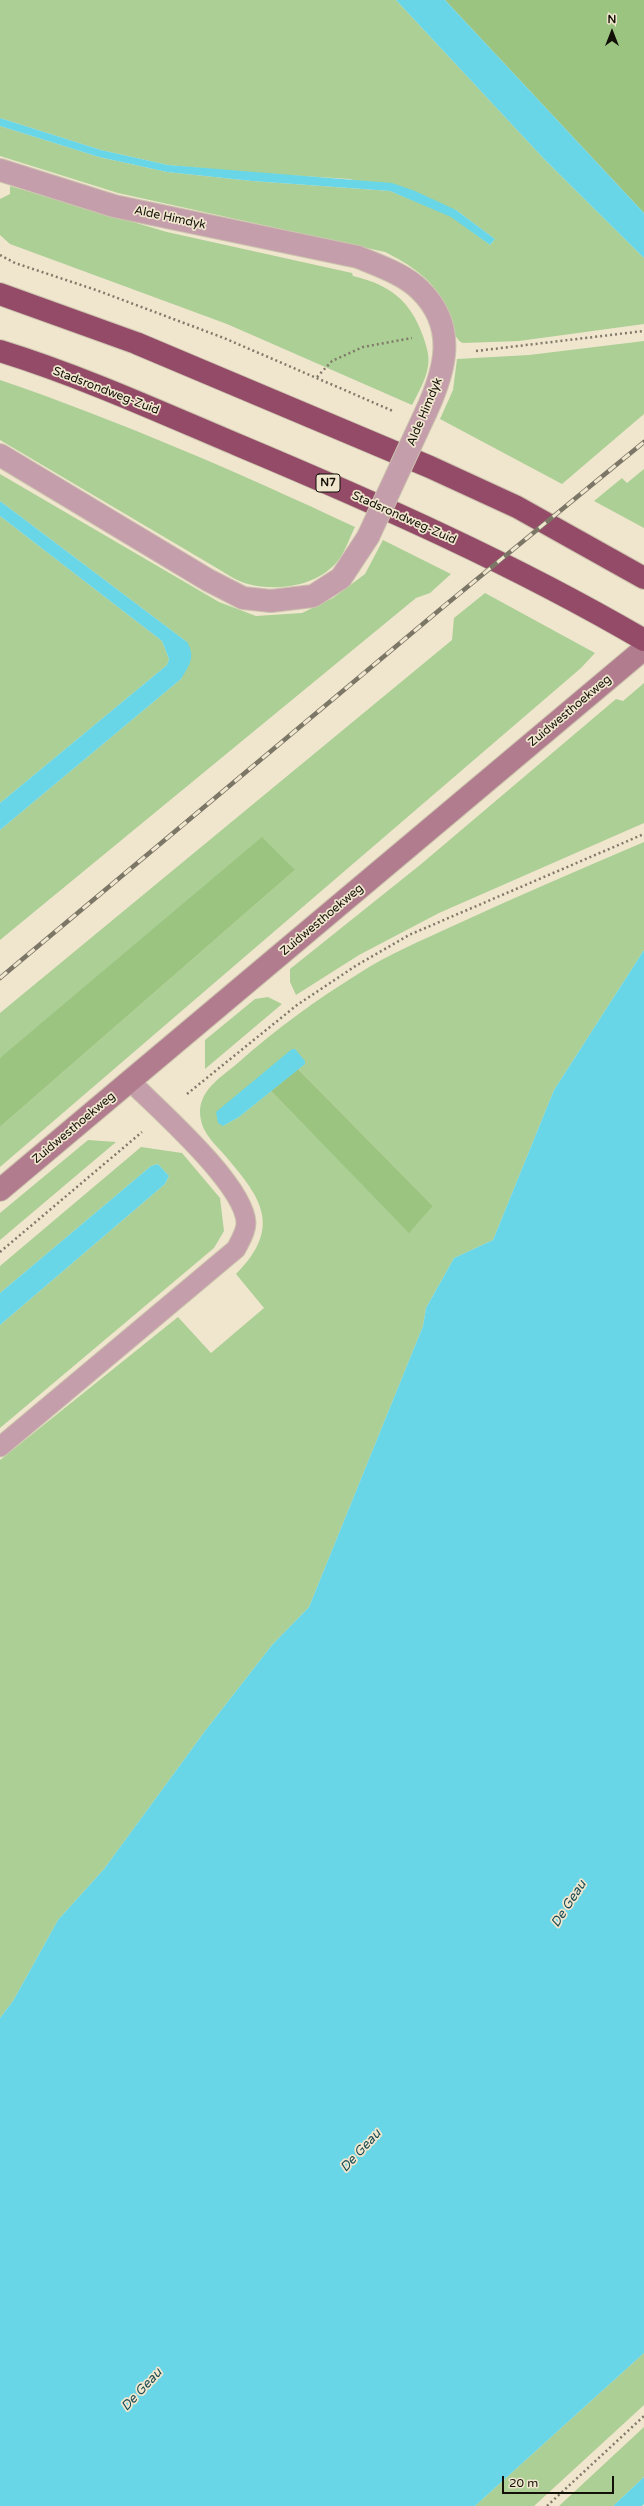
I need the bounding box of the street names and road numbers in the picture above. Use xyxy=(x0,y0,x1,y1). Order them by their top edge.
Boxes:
street label: Alde Himdyk xyxy=(133,203,207,233)
street label: Stadsrondweg-Zuid xyxy=(51,364,161,418)
street label: Alde Himdyk xyxy=(404,376,446,448)
road number: N7 xyxy=(316,474,340,492)
street label: Stadsrondweg-Zuid xyxy=(350,489,458,547)
street label: Zuidwesthoekweg xyxy=(526,672,614,750)
street label: Zuidwesthoekweg xyxy=(278,881,366,959)
street label: Zuidwesthoekweg xyxy=(30,1089,118,1167)

